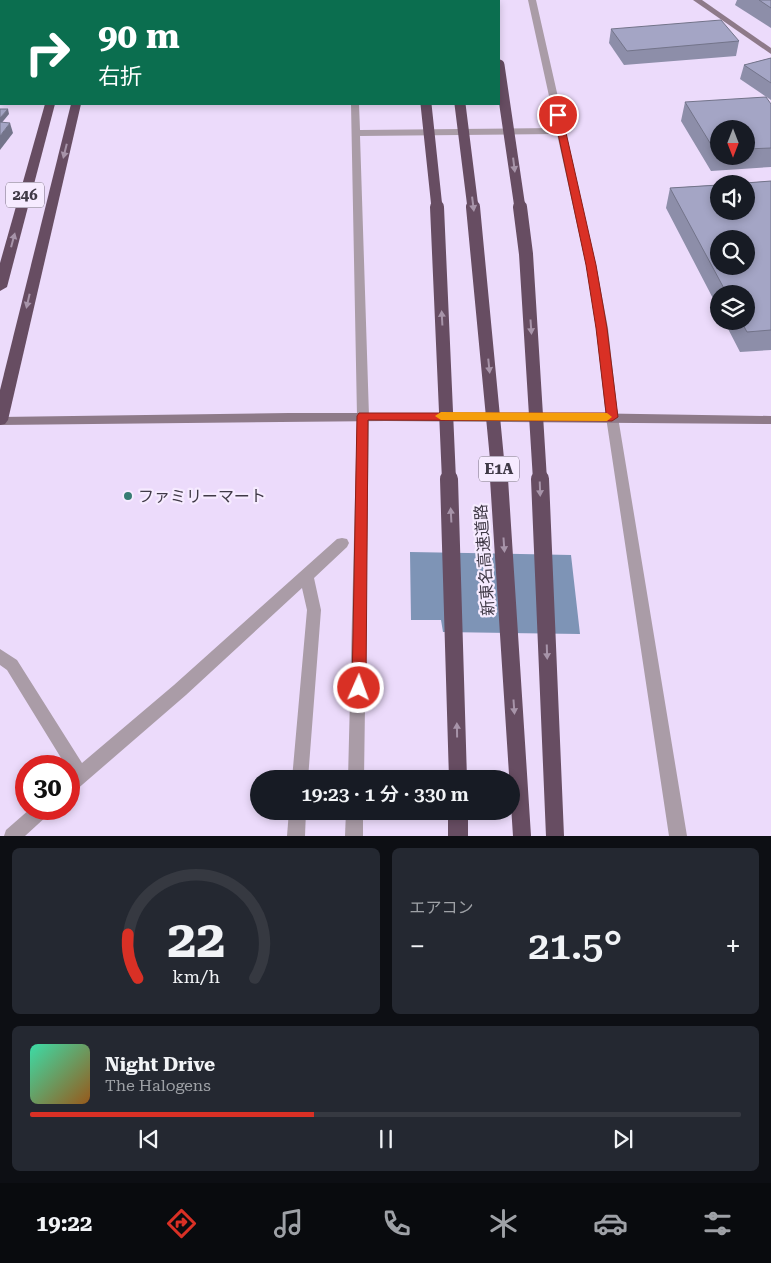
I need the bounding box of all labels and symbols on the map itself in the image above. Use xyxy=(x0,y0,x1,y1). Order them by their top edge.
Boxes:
pin xyxy=(537,94,579,136)
north arrow xyxy=(710,120,755,165)
one-way arrow xyxy=(61,144,69,159)
one-way arrow xyxy=(511,158,519,174)
road number: 246 xyxy=(6,182,44,208)
one-way arrow xyxy=(469,196,477,212)
one-way arrow xyxy=(9,232,17,248)
one-way arrow xyxy=(24,293,32,308)
one-way arrow xyxy=(438,310,446,326)
one-way arrow xyxy=(527,319,535,335)
one-way arrow xyxy=(485,358,493,374)
road number: E1A xyxy=(479,456,519,482)
one-way arrow xyxy=(536,482,544,498)
place label: ファミリーマート xyxy=(138,487,266,506)
marker: ファミリーマート xyxy=(122,490,134,502)
street label: 新東名高速道路 xyxy=(471,503,498,616)
one-way arrow xyxy=(446,507,454,523)
one-way arrow xyxy=(501,537,509,553)
one-way arrow xyxy=(543,644,551,660)
position arrow xyxy=(332,661,384,713)
one-way arrow xyxy=(511,700,519,716)
one-way arrow xyxy=(452,722,460,738)
speed limit sign: 30 xyxy=(15,755,80,820)

